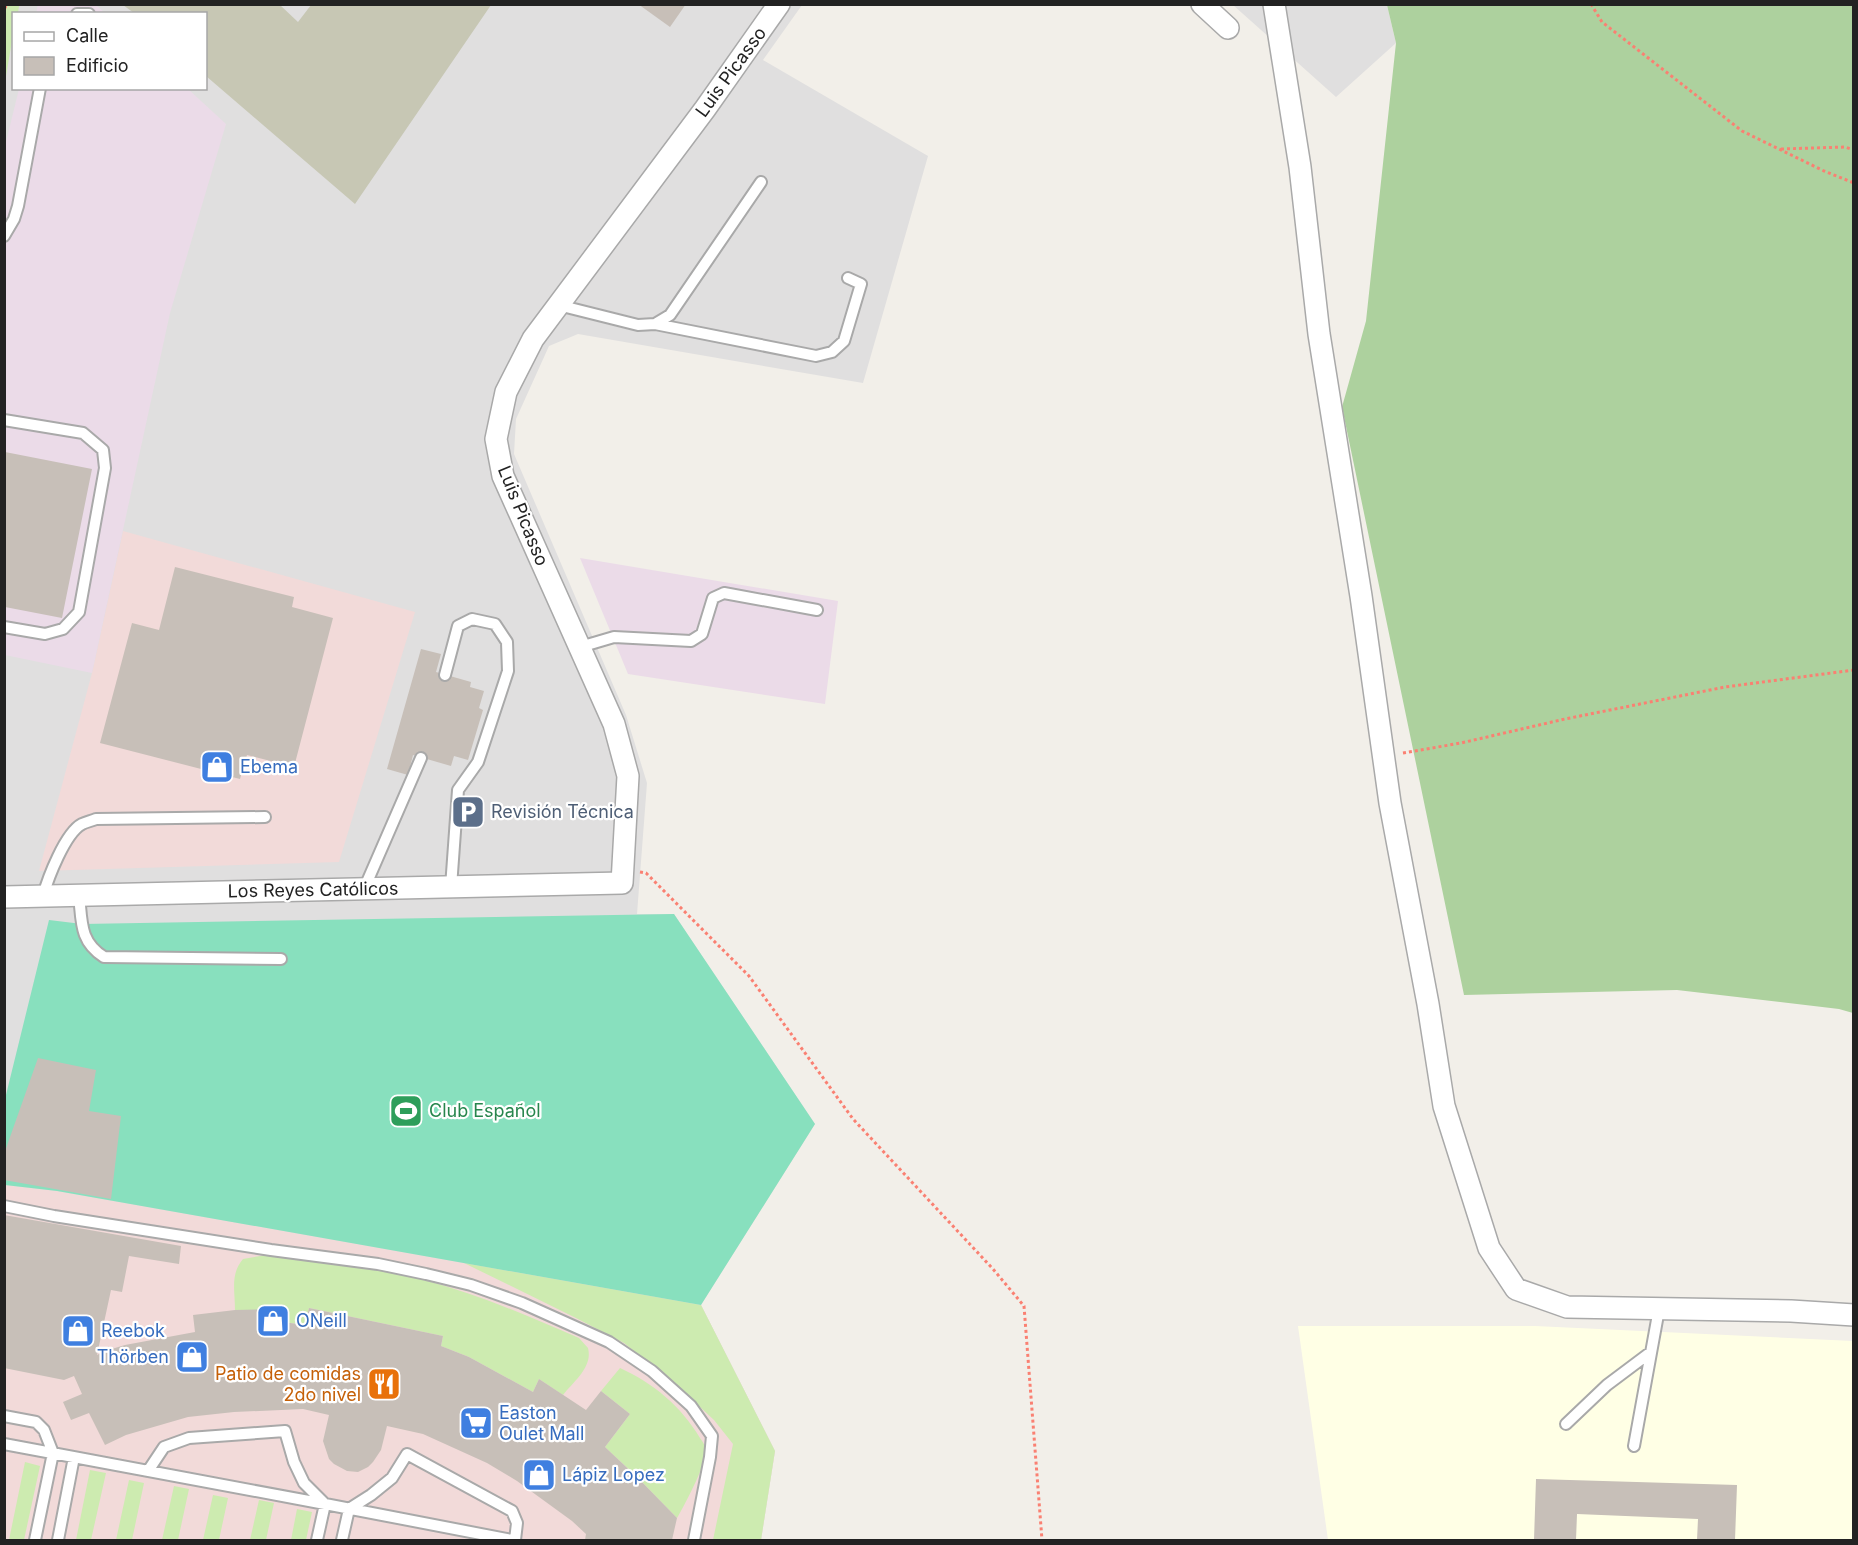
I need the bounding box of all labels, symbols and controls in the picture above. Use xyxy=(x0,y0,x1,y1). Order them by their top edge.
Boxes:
legend xyxy=(12,12,207,90)
street label: Luis Picasso xyxy=(691,23,770,121)
text: Calle xyxy=(66,25,108,46)
text: Edificio xyxy=(66,55,129,76)
street label: Luis Picasso xyxy=(494,463,553,569)
shop icon: Ebema xyxy=(199,749,235,785)
place label: Ebema xyxy=(240,756,298,777)
parking icon: Revisión Técnica xyxy=(450,794,486,830)
place label: Revisión Técnica xyxy=(491,801,634,822)
street label: Los Reyes Católicos xyxy=(227,878,399,901)
sports icon: Club Español xyxy=(388,1093,424,1129)
place label: Club Español xyxy=(429,1100,541,1121)
shop icon: ONeill xyxy=(255,1303,291,1339)
place label: ONeill xyxy=(296,1310,347,1331)
shop icon: Reebok xyxy=(60,1313,96,1349)
place label: Reebok xyxy=(101,1320,165,1341)
shop icon: Thörben xyxy=(174,1339,210,1375)
place label: Thörben xyxy=(97,1346,169,1367)
place label: Patio de comidas 2do nivel xyxy=(215,1363,361,1405)
restaurant icon: Patio de comidas 2do nivel xyxy=(366,1366,402,1402)
place label: Easton Oulet Mall xyxy=(499,1402,584,1444)
supermarket icon: Easton Oulet Mall xyxy=(458,1405,494,1441)
shop icon: Lápiz Lopez xyxy=(521,1457,557,1493)
place label: Lápiz Lopez xyxy=(562,1464,665,1485)

